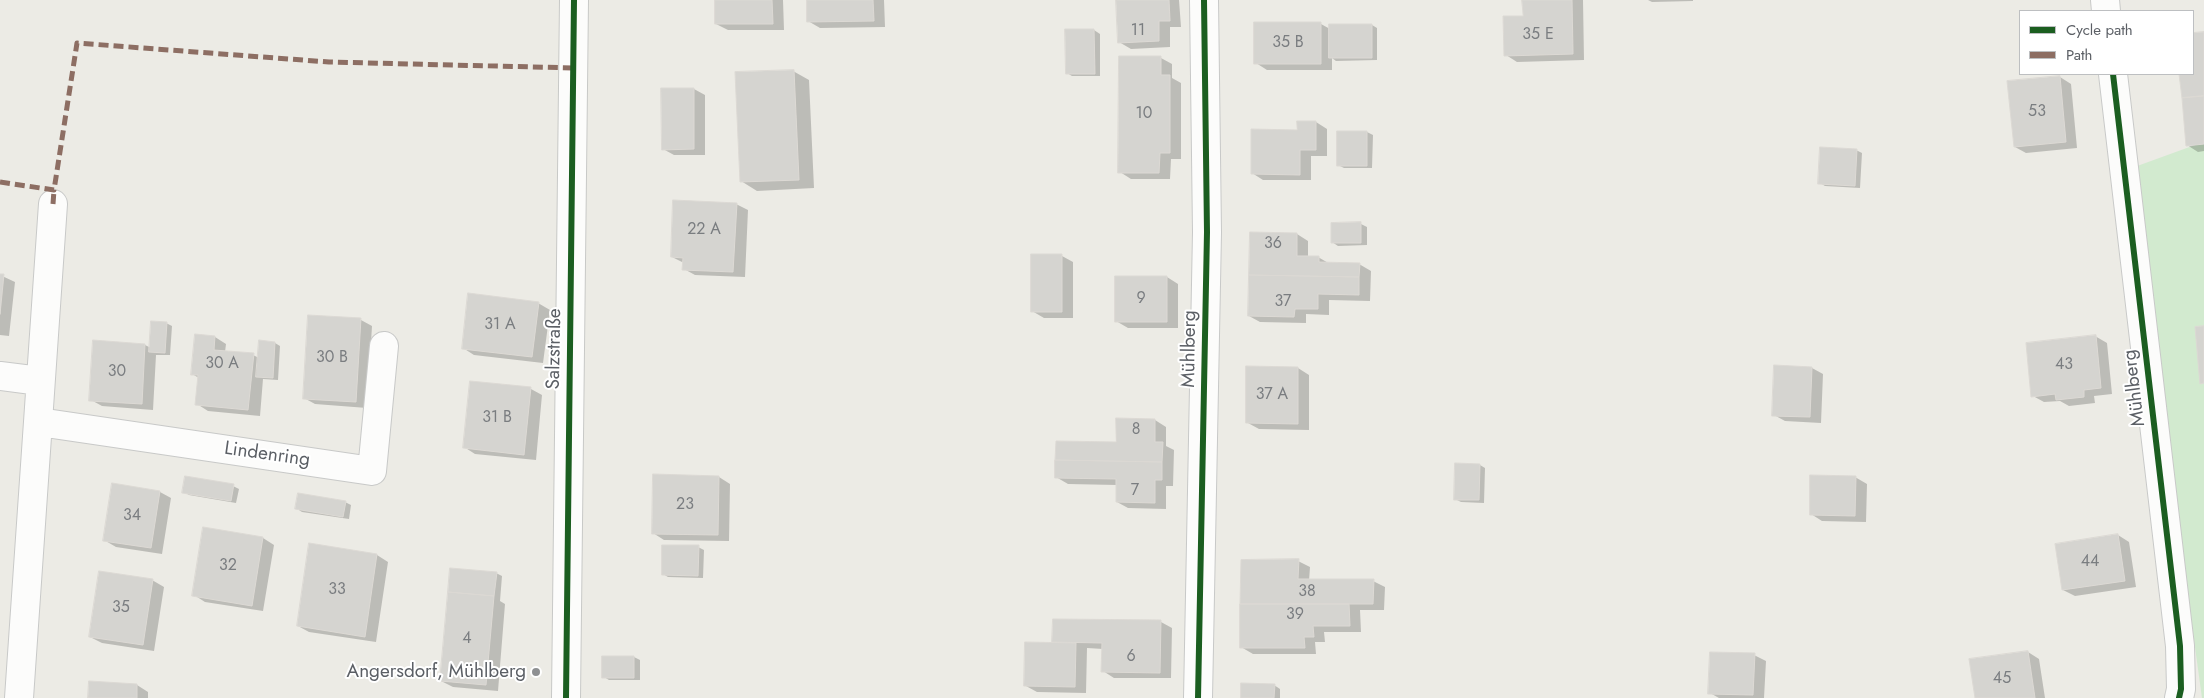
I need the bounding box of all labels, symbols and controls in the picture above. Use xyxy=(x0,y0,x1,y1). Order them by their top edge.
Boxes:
legend xyxy=(2019,10,2194,75)
text: Cycle path xyxy=(2066,19,2133,41)
house number: 11 xyxy=(1131,21,1145,41)
house number: 35 E xyxy=(1522,25,1554,45)
house number: 35 B xyxy=(1272,33,1304,53)
text: Path xyxy=(2066,44,2092,66)
house number: 53 xyxy=(2028,102,2046,122)
house number: 10 xyxy=(1136,104,1152,124)
house number: 22 A xyxy=(687,220,721,240)
house number: 36 xyxy=(1264,234,1282,254)
house number: 9 xyxy=(1136,289,1146,309)
house number: 37 xyxy=(1275,292,1291,312)
street label: Salzstraße xyxy=(543,308,567,390)
street label: Mühlberg xyxy=(1178,310,1202,388)
house number: 31 A xyxy=(484,315,516,335)
house number: 30 B xyxy=(316,348,348,368)
street label: Mühlberg xyxy=(2119,348,2151,428)
house number: 30 A xyxy=(205,354,239,374)
house number: 43 xyxy=(2055,355,2073,375)
house number: 30 xyxy=(108,362,126,382)
house number: 37 A xyxy=(1256,385,1288,405)
house number: 31 B xyxy=(482,408,512,428)
house number: 8 xyxy=(1132,420,1140,440)
street label: Lindenring xyxy=(223,438,311,472)
house number: 7 xyxy=(1131,481,1139,501)
house number: 23 xyxy=(676,495,694,515)
house number: 34 xyxy=(123,506,141,526)
house number: 44 xyxy=(2081,552,2099,572)
house number: 32 xyxy=(219,556,237,576)
house number: 33 xyxy=(328,580,346,600)
house number: 38 xyxy=(1298,582,1316,602)
house number: 35 xyxy=(112,598,130,618)
house number: 39 xyxy=(1286,605,1304,625)
house number: 4 xyxy=(462,629,472,649)
house number: 6 xyxy=(1126,647,1136,667)
place label: Angersdorf, Mühlberg xyxy=(347,661,526,683)
marker: Angersdorf, Mühlberg xyxy=(530,666,542,678)
house number: 45 xyxy=(1993,669,2011,689)

